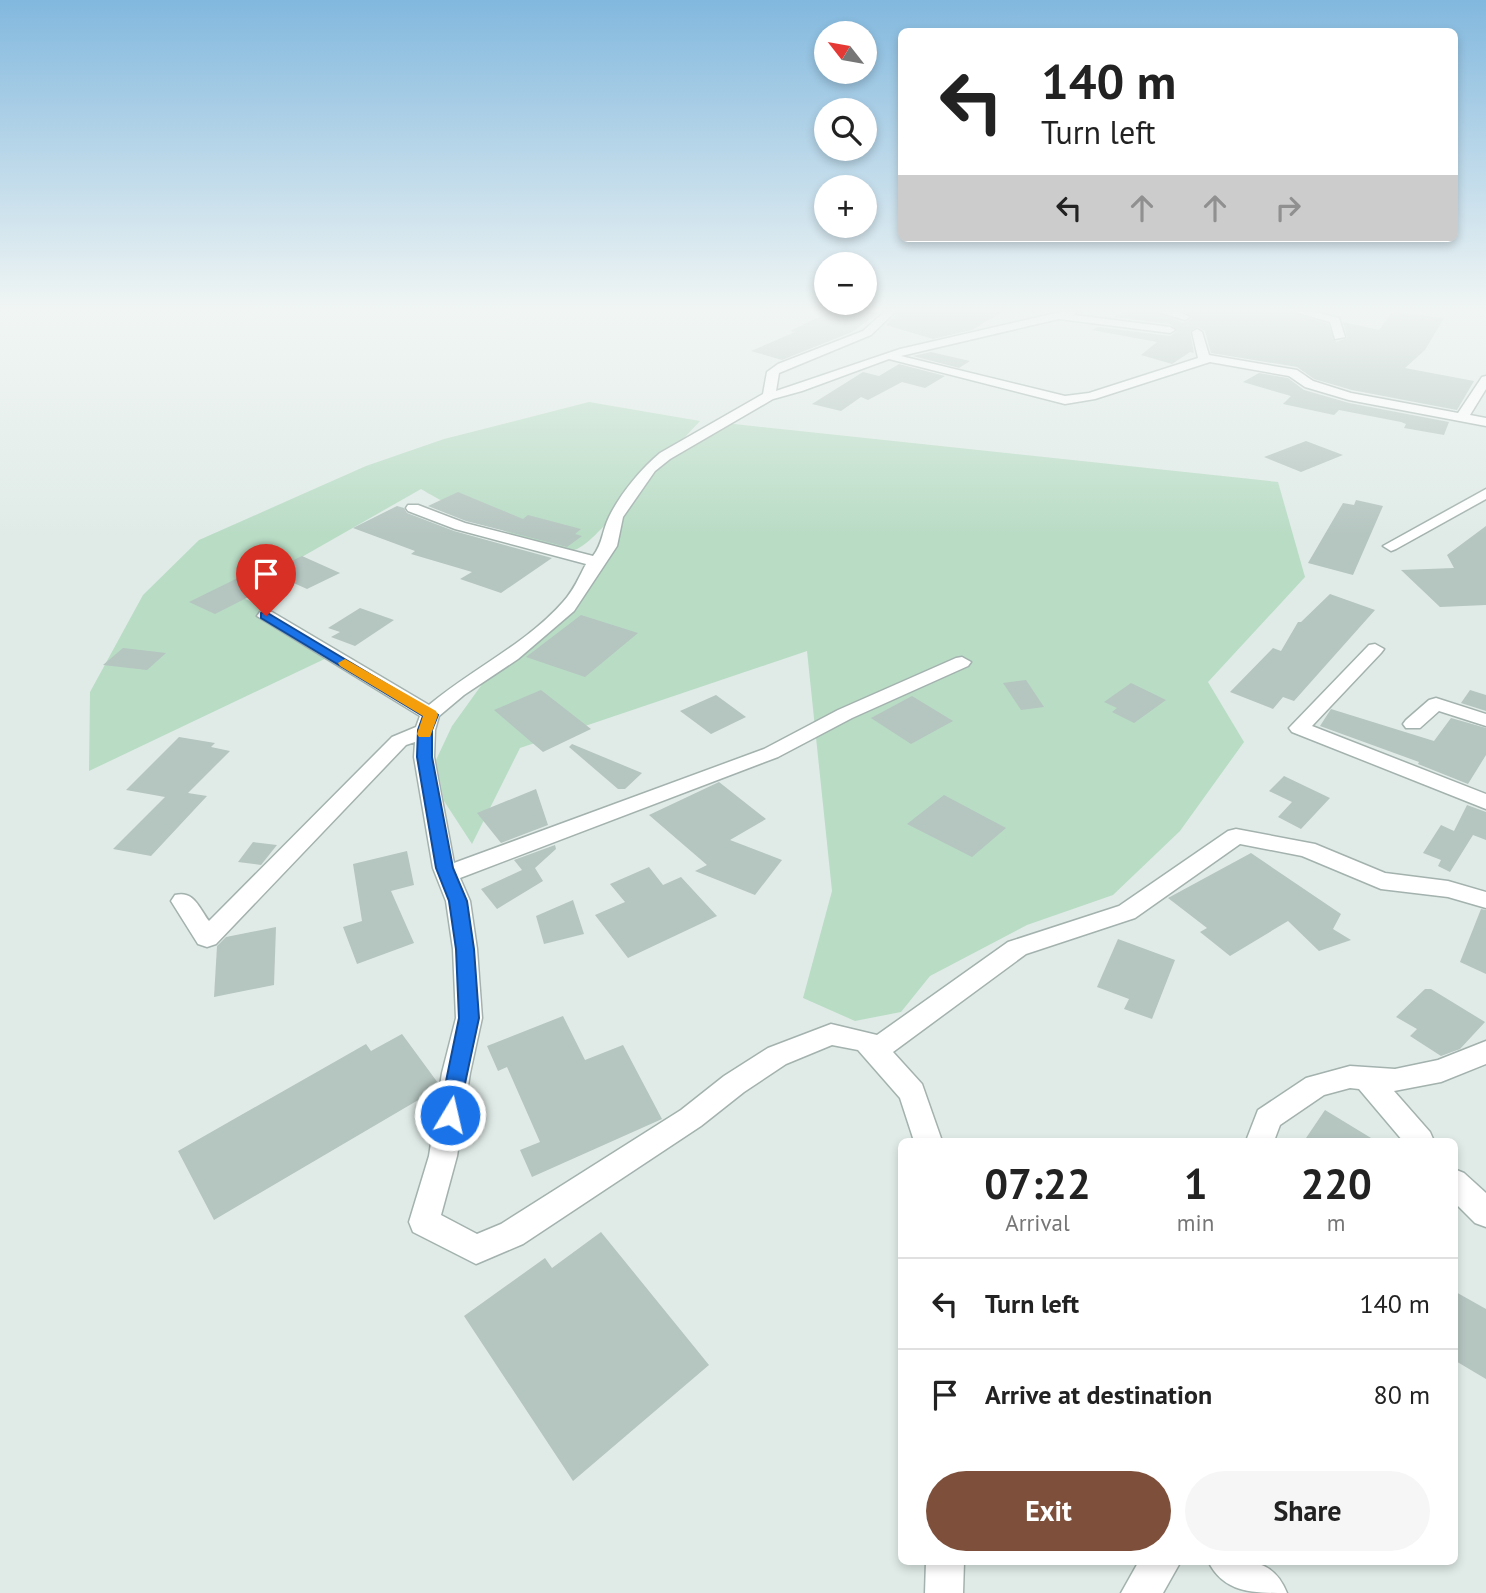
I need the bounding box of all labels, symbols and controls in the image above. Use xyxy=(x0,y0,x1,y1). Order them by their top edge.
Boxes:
north arrow xyxy=(814,21,877,84)
map controls xyxy=(814,21,877,315)
text: 140 m xyxy=(1041,49,1176,113)
icon: left xyxy=(926,56,1017,147)
button: search xyxy=(814,98,877,161)
text: Turn left xyxy=(1041,111,1156,153)
button: + xyxy=(814,175,877,238)
icon: left xyxy=(1050,189,1088,227)
icon: ahead xyxy=(1123,189,1161,227)
icon: ahead xyxy=(1196,189,1234,227)
icon: right xyxy=(1269,189,1307,227)
button: − xyxy=(814,252,877,315)
pin xyxy=(236,544,296,616)
icon: arrive xyxy=(247,555,285,593)
position arrow xyxy=(413,1078,487,1152)
text: 07:22 xyxy=(984,1156,1091,1211)
text: 1 xyxy=(1184,1156,1207,1211)
text: 220 xyxy=(1300,1156,1372,1211)
text: Arrival xyxy=(1005,1208,1070,1237)
text: min xyxy=(1177,1208,1214,1237)
text: m xyxy=(1327,1208,1345,1237)
icon: left xyxy=(926,1285,964,1323)
text: Turn left xyxy=(985,1287,1079,1320)
text: 140 m xyxy=(1359,1287,1430,1320)
icon: arrive xyxy=(926,1376,964,1414)
text: Arrive at destination xyxy=(985,1378,1212,1411)
text: 80 m xyxy=(1374,1378,1430,1411)
button: Exit xyxy=(926,1471,1171,1551)
button: Share xyxy=(1185,1471,1430,1551)

